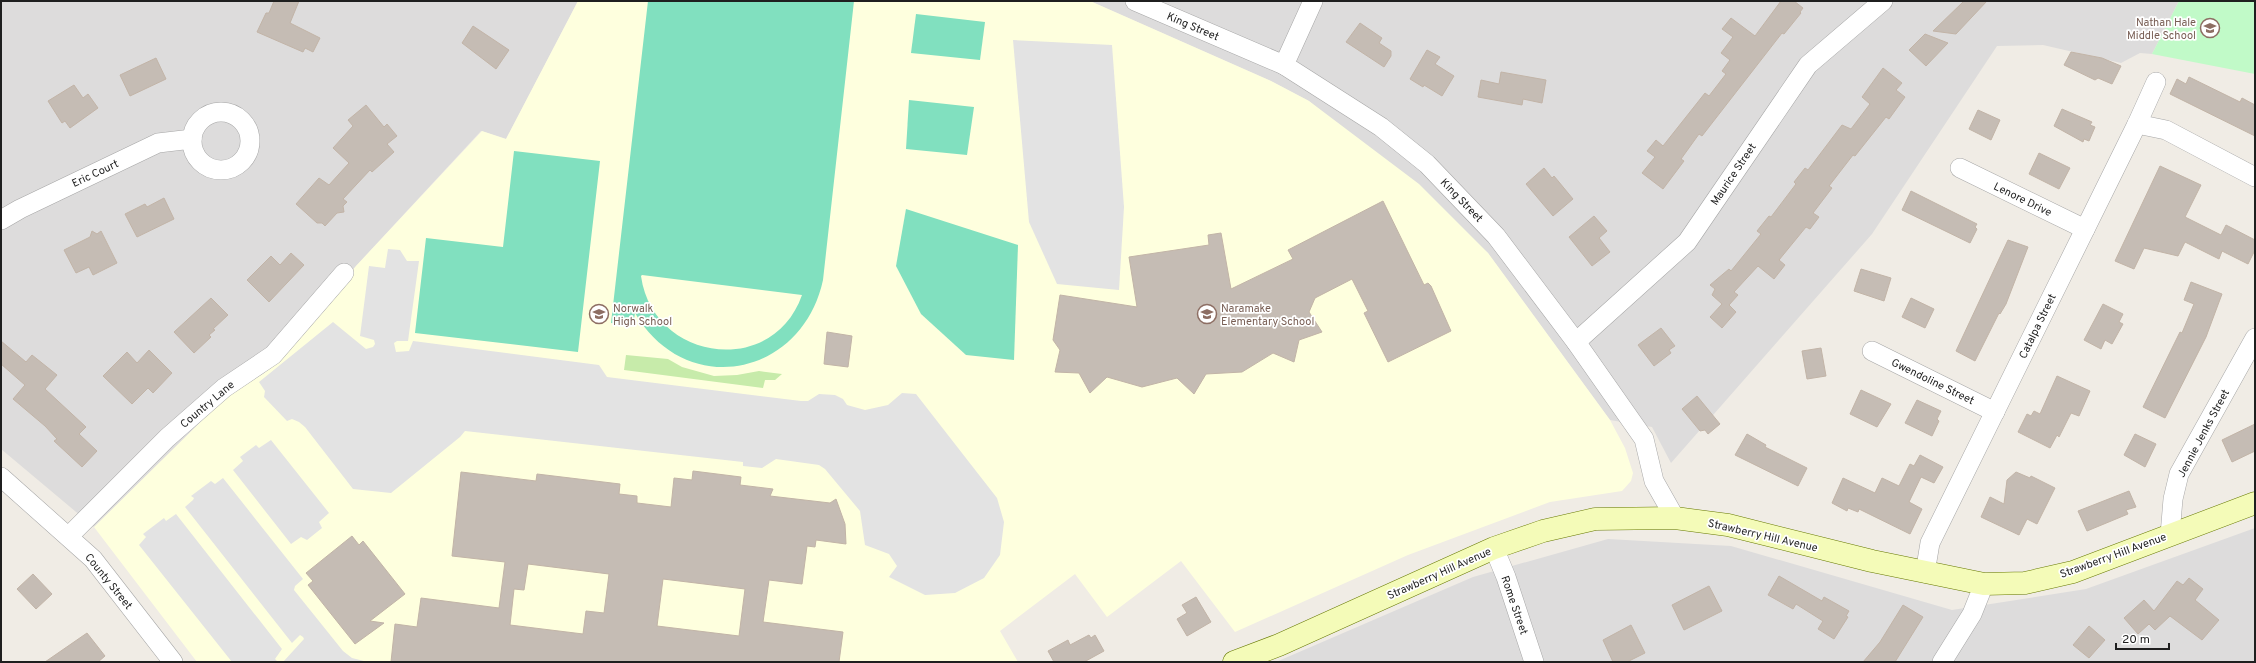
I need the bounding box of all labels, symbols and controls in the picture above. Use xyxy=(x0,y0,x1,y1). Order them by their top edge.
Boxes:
street label: King Street xyxy=(1164,10,1221,44)
place label: Nathan Hale Middle School xyxy=(2127,16,2196,43)
school or university icon: Nathan Hale Middle School xyxy=(2199,17,2221,39)
street label: Maurice Street xyxy=(1708,141,1760,208)
street label: Eric Court xyxy=(70,157,121,191)
street label: King Street xyxy=(1437,176,1486,226)
street label: Lenore Drive xyxy=(1991,180,2054,220)
street label: Catalpa Street xyxy=(2016,292,2060,361)
place label: Norwalk High School xyxy=(613,302,672,329)
place label: Naramake Elementary School xyxy=(1221,302,1314,329)
school or university icon: Norwalk High School xyxy=(588,303,610,325)
school or university icon: Naramake Elementary School xyxy=(1196,303,1218,325)
street label: Gwendoline Street xyxy=(1889,356,1976,408)
street label: Country Lane xyxy=(178,378,238,431)
street label: Jennie Jenks Street xyxy=(2175,387,2233,480)
street label: Strawberry Hill Avenue xyxy=(1706,517,1819,555)
street label: Strawberry Hill Avenue xyxy=(2058,530,2169,582)
street label: Strawberry Hill Avenue xyxy=(1385,545,1494,603)
street label: County Street xyxy=(81,551,135,613)
street label: Rome Street xyxy=(1497,574,1531,637)
scale bar xyxy=(2116,625,2169,651)
text: 20 m xyxy=(2122,632,2150,648)

